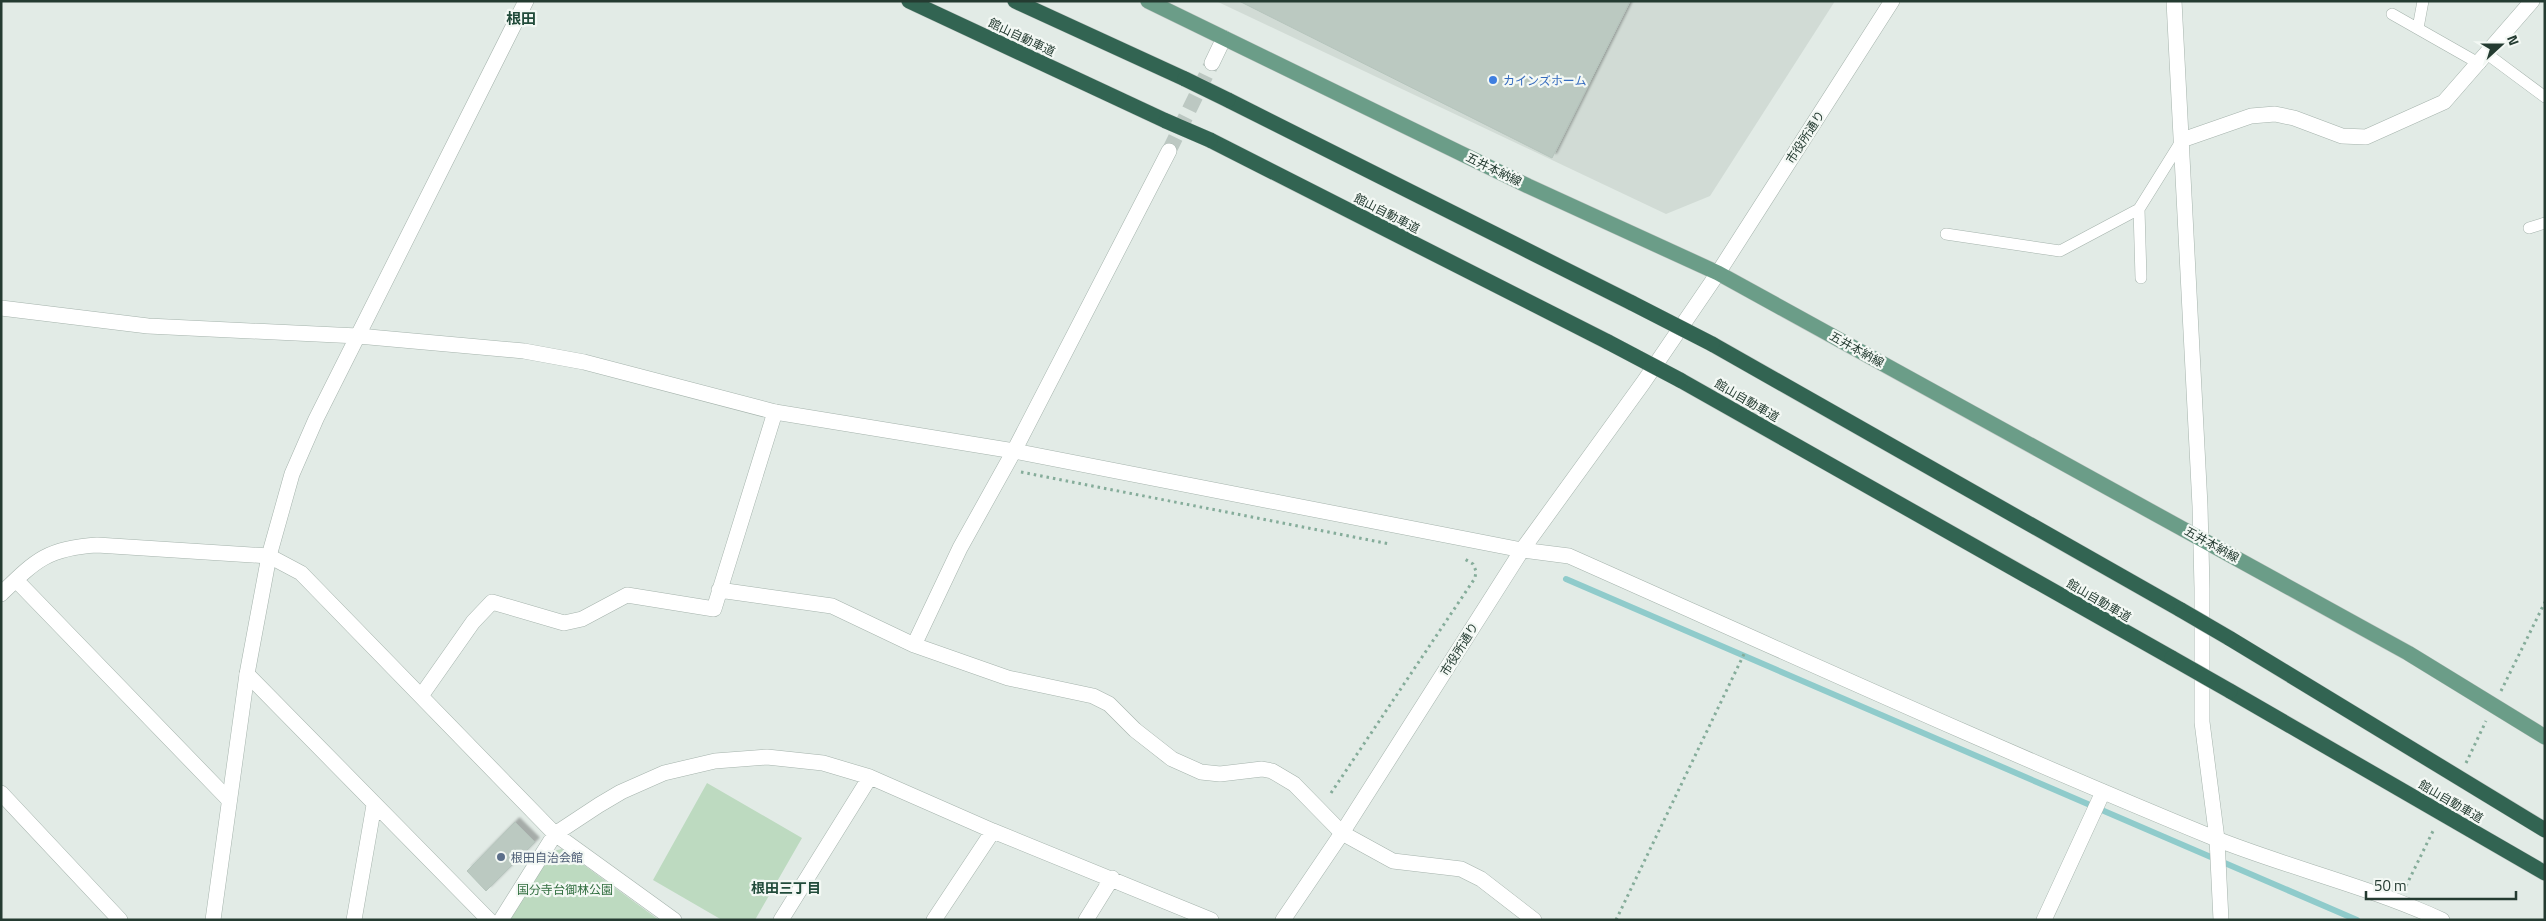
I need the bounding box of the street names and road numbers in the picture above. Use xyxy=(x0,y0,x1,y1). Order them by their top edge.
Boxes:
street label: 館山自動車道 xyxy=(985,13,1059,61)
street label: 市役所通り xyxy=(1781,107,1829,167)
street label: 五井本納線 xyxy=(1463,147,1525,191)
street label: 館山自動車道 xyxy=(1351,188,1423,238)
street label: 五井本納線 xyxy=(1826,326,1888,372)
street label: 館山自動車道 xyxy=(1711,374,1783,426)
street label: 五井本納線 xyxy=(2181,521,2243,567)
street label: 館山自動車道 xyxy=(2063,574,2135,626)
street label: 市役所通り xyxy=(1435,619,1483,679)
street label: 館山自動車道 xyxy=(2415,775,2487,827)

